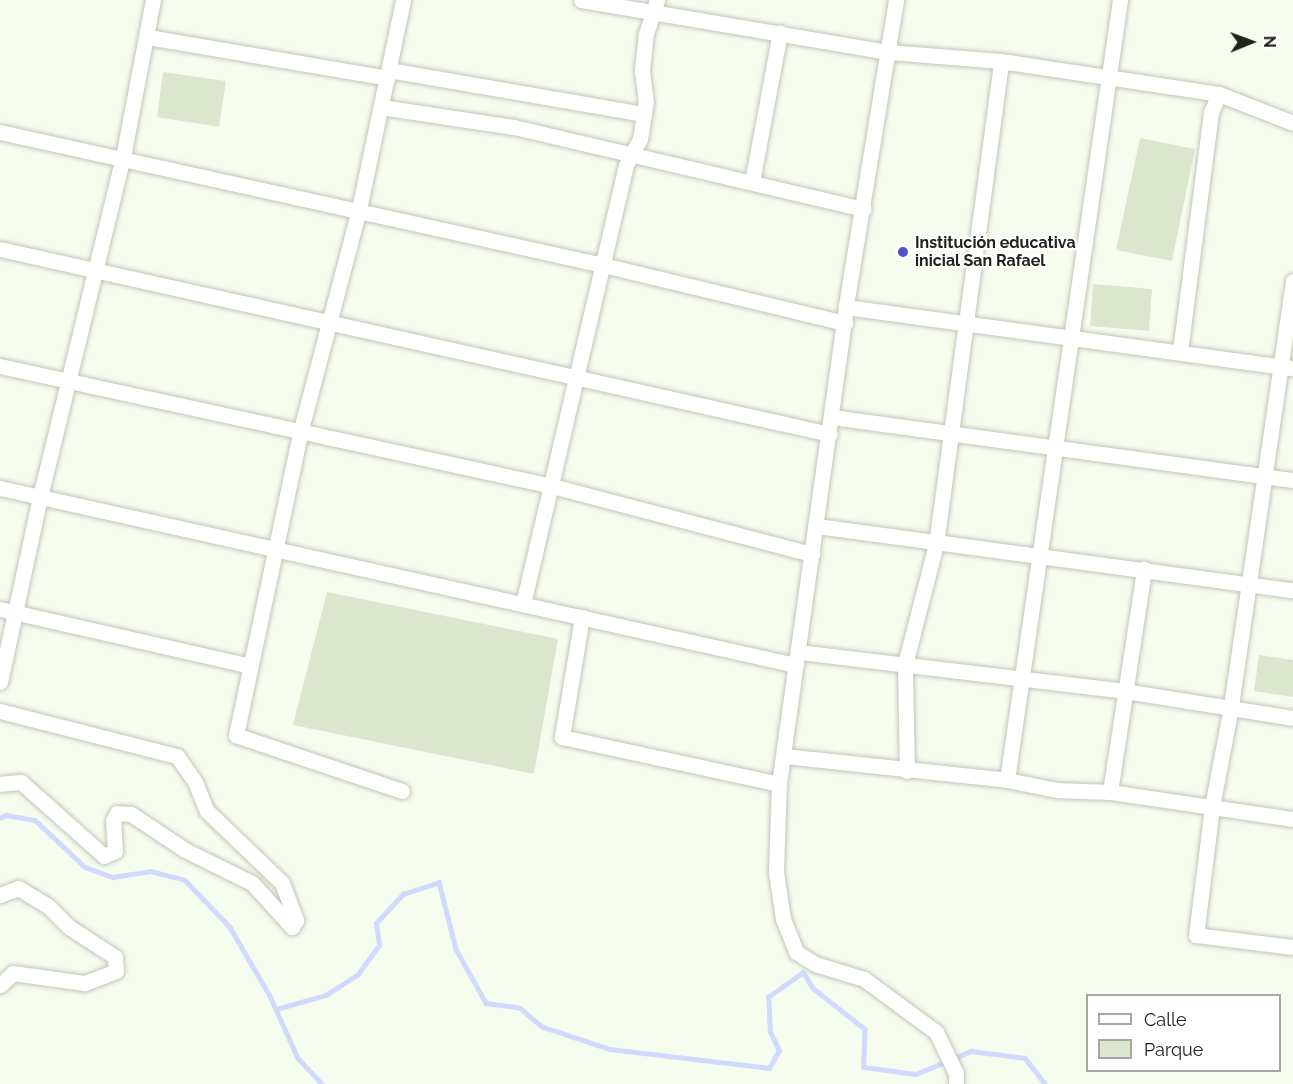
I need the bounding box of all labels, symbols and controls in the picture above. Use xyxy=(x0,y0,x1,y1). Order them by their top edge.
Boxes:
north arrow xyxy=(1221,12,1281,72)
text: N xyxy=(1260,35,1279,48)
place label: Institución educativa inicial San Rafael xyxy=(915,233,1076,271)
marker: Institución educativa inicial San Rafael xyxy=(896,245,910,259)
legend xyxy=(1086,994,1281,1072)
text: Calle xyxy=(1144,1009,1187,1030)
text: Parque xyxy=(1144,1039,1203,1060)

